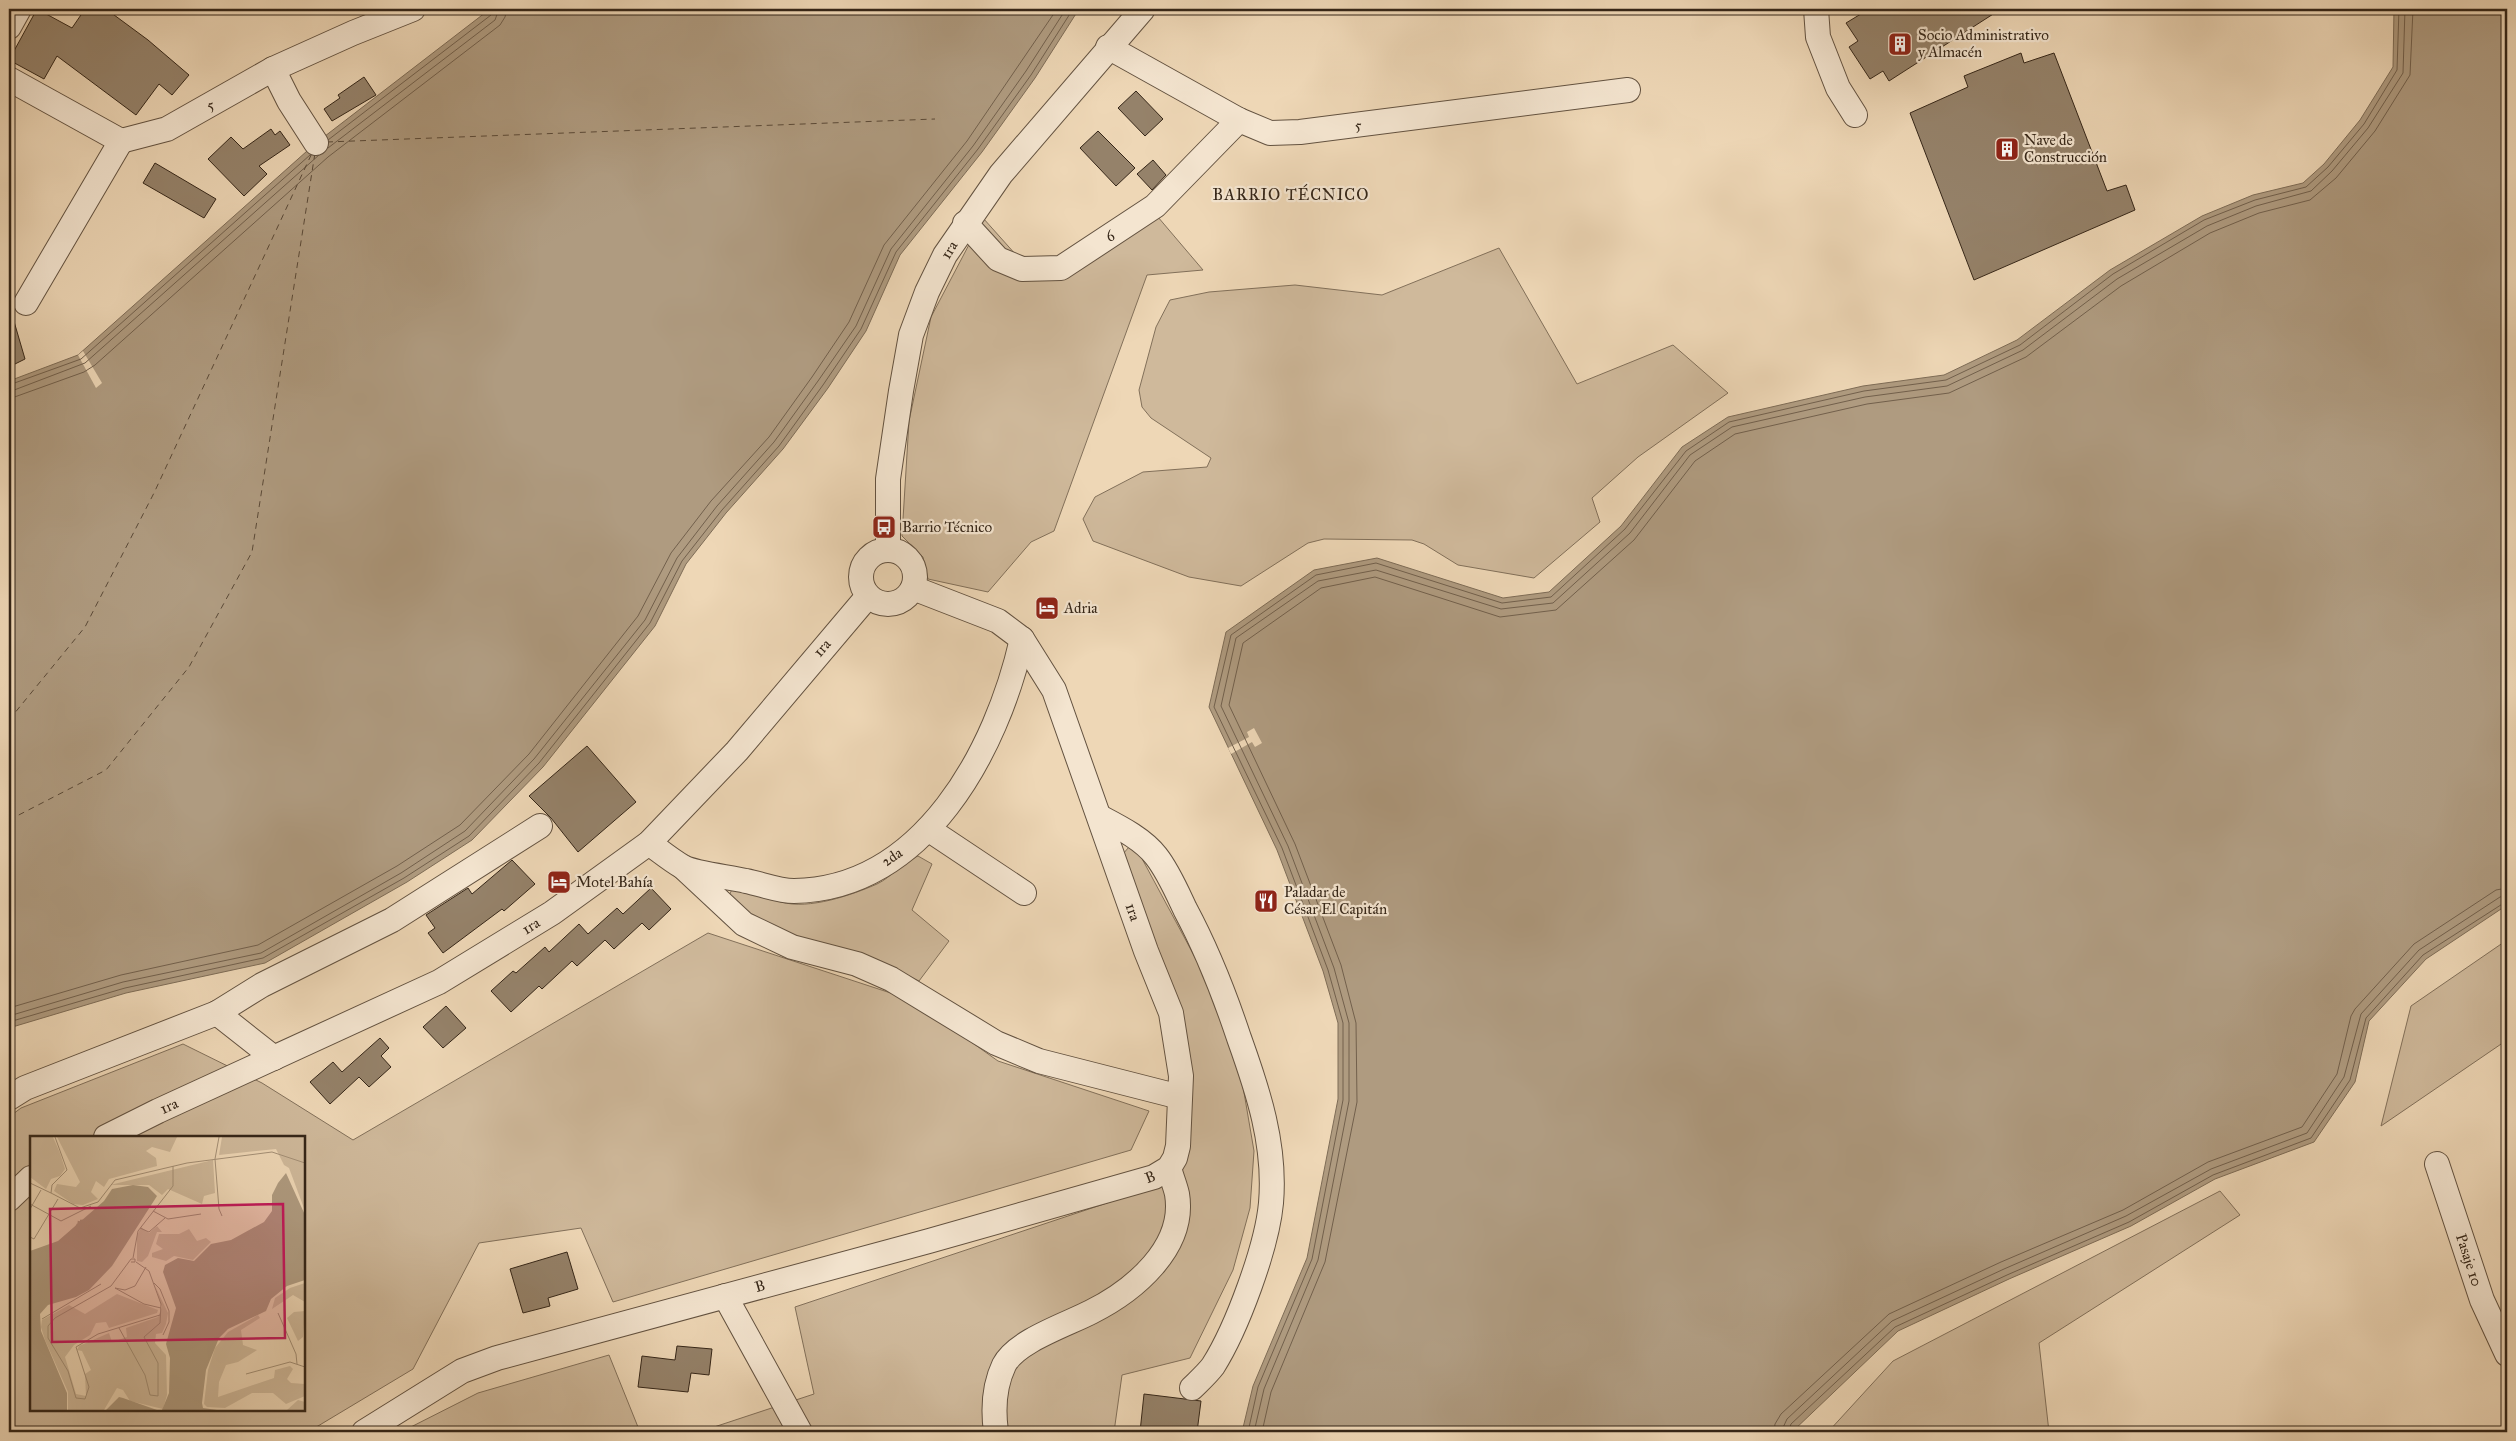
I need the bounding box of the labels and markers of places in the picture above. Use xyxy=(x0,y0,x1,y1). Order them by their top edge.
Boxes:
place label: Socio Administrativo y Almacén xyxy=(1918,26,2049,61)
building icon: Socio Administrativo y Almacén xyxy=(1887,31,1913,57)
place label: Nave de Construcción xyxy=(2024,131,2107,166)
building icon: Nave de Construcción xyxy=(1994,136,2020,162)
bus stop icon: Barrio Técnico xyxy=(871,514,897,540)
place label: Barrio Técnico xyxy=(902,518,993,536)
hotel icon: Adria xyxy=(1034,595,1060,621)
place label: Adria xyxy=(1063,599,1098,617)
hotel icon: Motel Bahía xyxy=(546,869,572,895)
place label: Motel Bahía xyxy=(576,873,654,891)
place label: Paladar de César El Capitán xyxy=(1284,883,1387,918)
restaurant icon: Paladar de César El Capitán xyxy=(1253,888,1279,914)

